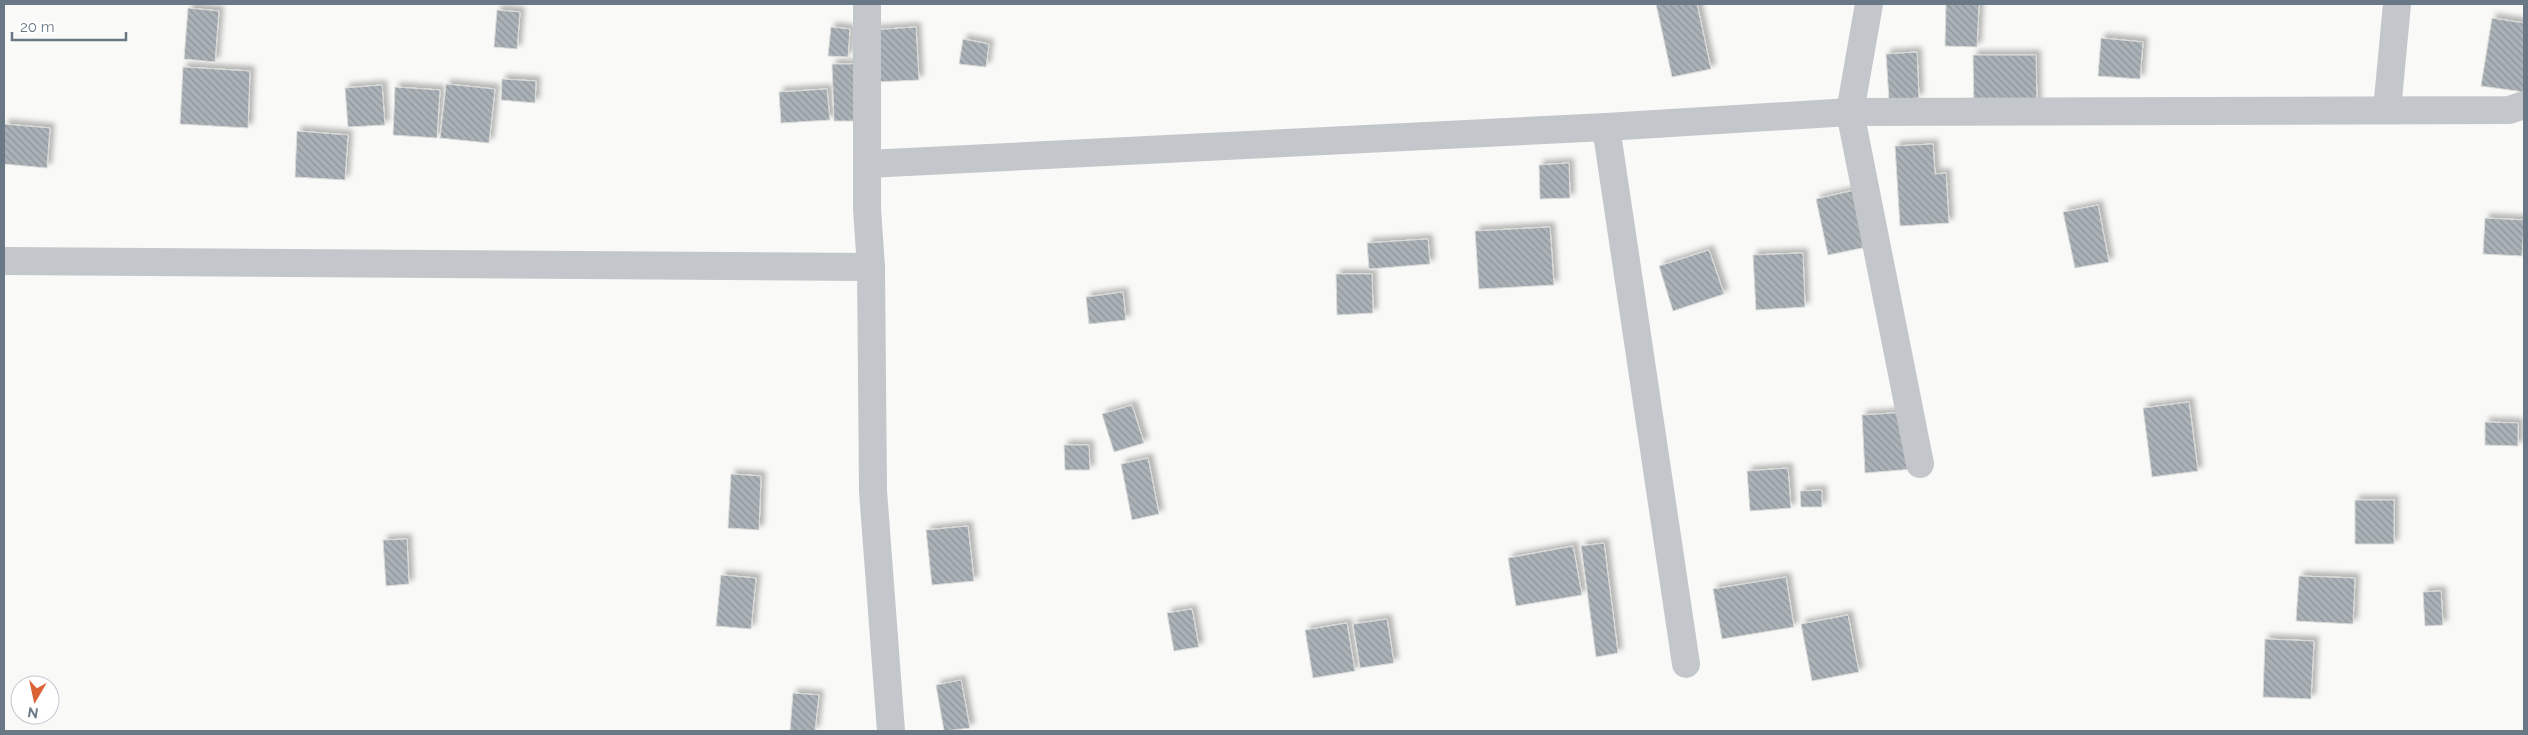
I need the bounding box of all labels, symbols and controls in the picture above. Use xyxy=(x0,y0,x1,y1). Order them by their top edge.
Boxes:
scale bar xyxy=(12,10,126,42)
text: 20 m xyxy=(20,18,55,36)
north arrow xyxy=(10,675,60,725)
text: N xyxy=(26,704,39,722)

